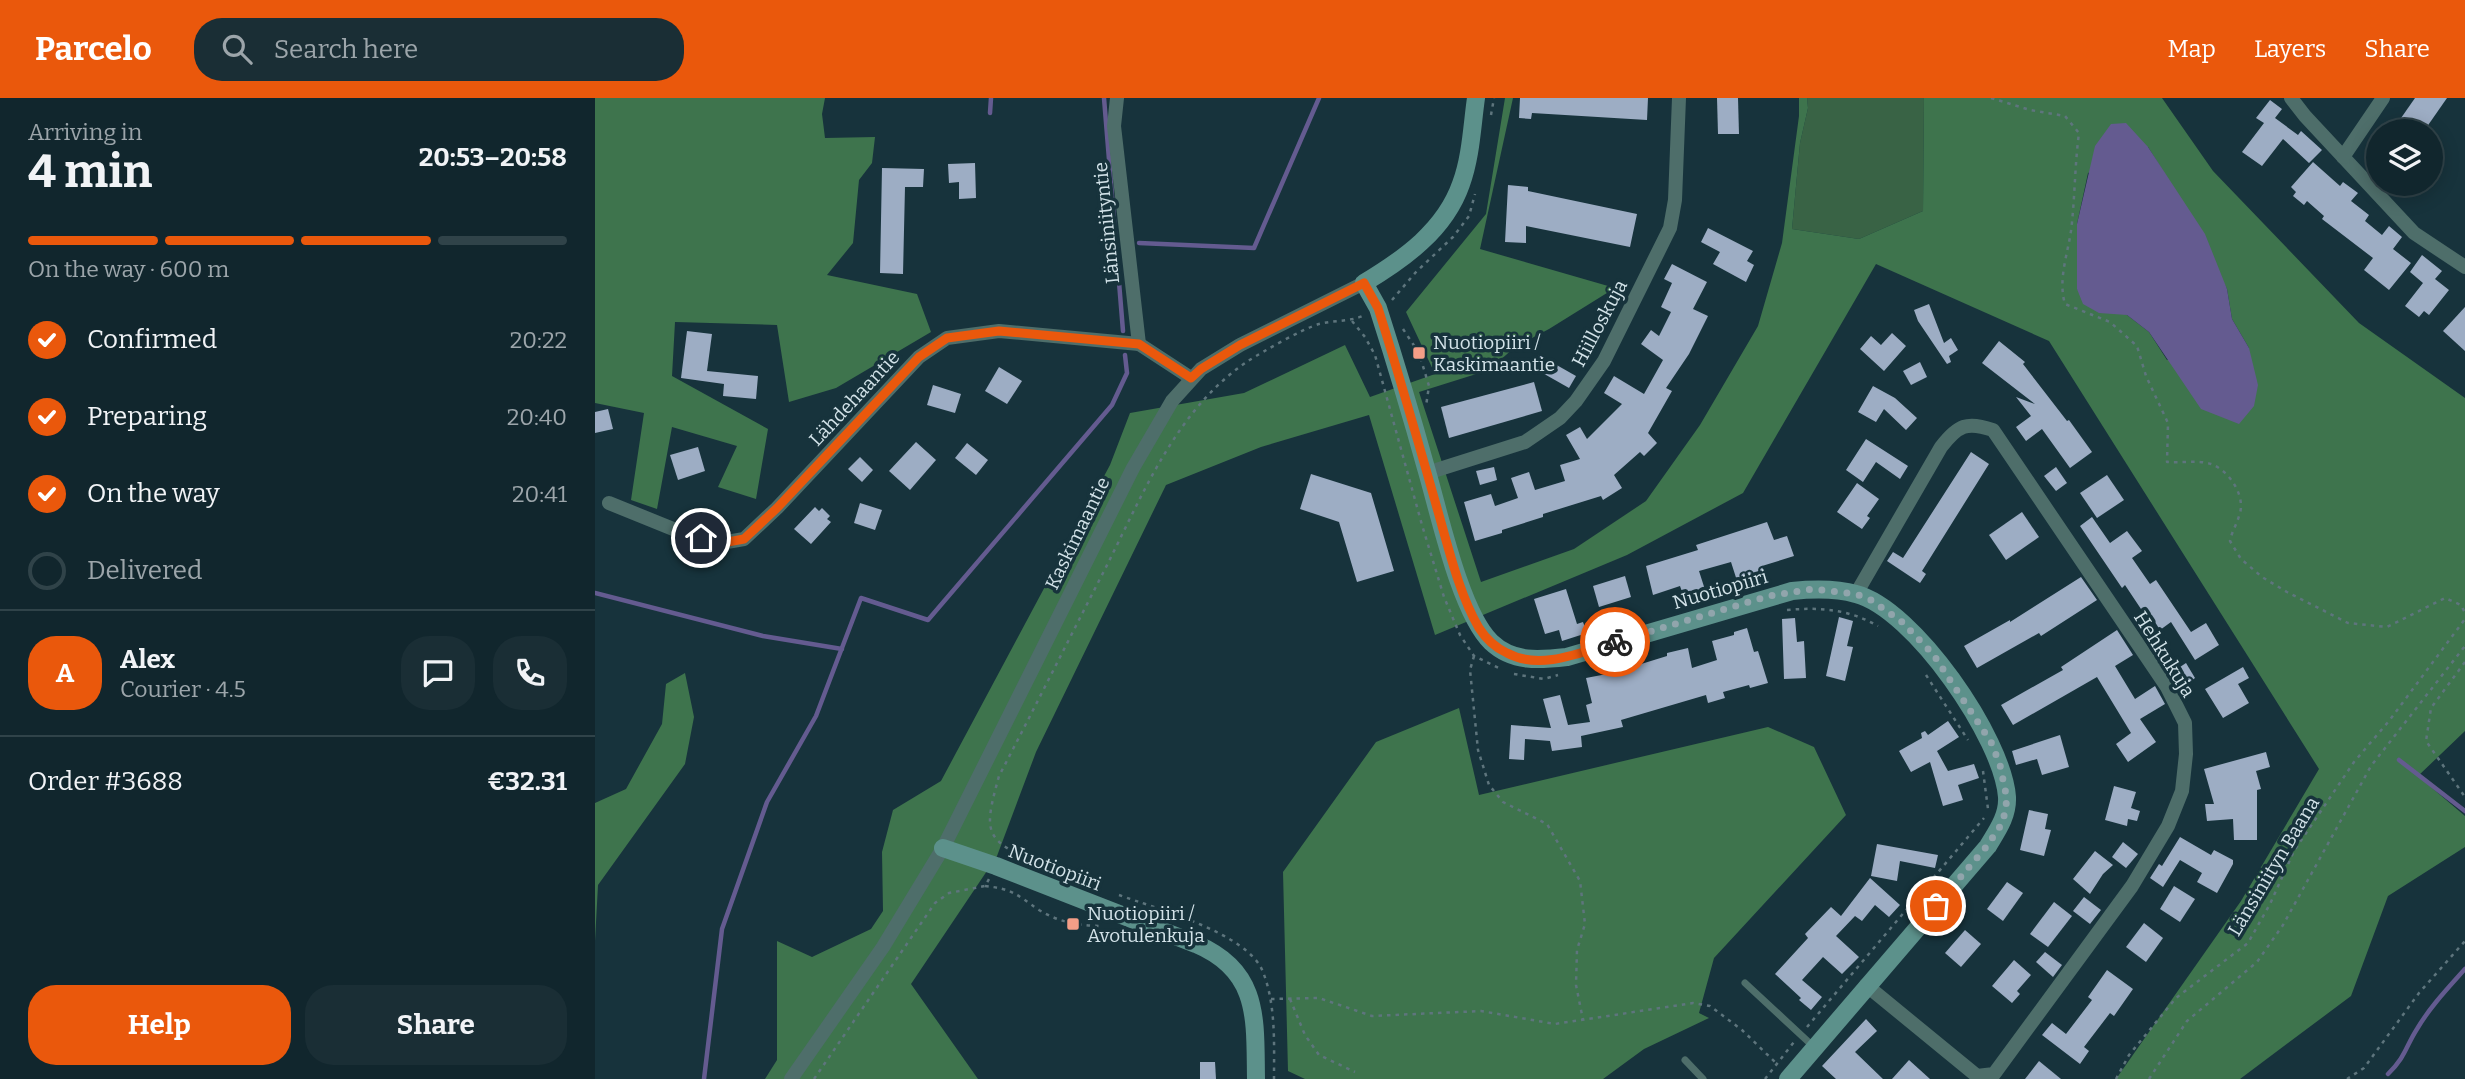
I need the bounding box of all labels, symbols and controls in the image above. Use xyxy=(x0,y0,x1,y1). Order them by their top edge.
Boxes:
search box xyxy=(194,18,684,81)
text: Parcelo xyxy=(35,29,152,69)
icon: search xyxy=(218,30,256,68)
text: Search here xyxy=(274,34,418,65)
text: Map xyxy=(2168,35,2216,63)
text: Layers xyxy=(2254,35,2326,63)
text: Share xyxy=(2364,35,2430,63)
text: Arriving in xyxy=(28,118,142,146)
map controls xyxy=(2366,119,2443,196)
button: layers xyxy=(2366,119,2443,196)
text: 20:53–20:58 xyxy=(419,142,567,173)
text: 4 min xyxy=(28,144,152,199)
street label: Länsiniityntie xyxy=(1089,161,1124,285)
text: On the way · 600 m xyxy=(28,255,229,283)
street label: Hiilloskuja xyxy=(1567,275,1632,371)
icon: check xyxy=(28,321,66,359)
text: Confirmed xyxy=(87,324,217,355)
text: 20:22 xyxy=(510,326,567,354)
place label: Nuotiopiiri / Kaskimaantie xyxy=(1433,331,1555,376)
marker: Nuotiopiiri / Kaskimaantie xyxy=(1411,345,1427,361)
street label: Lähdehaantie xyxy=(804,346,904,451)
icon: check xyxy=(28,398,66,436)
text: Preparing xyxy=(87,401,207,432)
text: 20:40 xyxy=(507,403,567,431)
street label: Kaskimaantie xyxy=(1040,473,1115,593)
icon: check xyxy=(28,475,66,513)
text: On the way xyxy=(87,478,220,509)
text: 20:41 xyxy=(512,480,567,508)
pin xyxy=(671,508,731,568)
icon: home xyxy=(682,519,720,557)
text: Delivered xyxy=(87,555,202,586)
street label: Nuotiopiiri xyxy=(1670,565,1771,614)
courier xyxy=(1580,607,1650,677)
street label: Hehkukuja xyxy=(2129,607,2200,702)
icon: bike xyxy=(1596,623,1634,661)
button: chat xyxy=(401,636,475,710)
button: phone xyxy=(493,636,567,710)
text: Alex xyxy=(120,644,175,675)
text: A xyxy=(56,658,74,689)
text: Courier · 4.5 xyxy=(120,675,246,703)
text: Order #3688 xyxy=(28,766,183,797)
text: €32.31 xyxy=(487,766,567,797)
street label: Länsiniityn Baana xyxy=(2223,792,2324,940)
street label: Nuotiopiiri xyxy=(1005,839,1105,896)
pin xyxy=(1906,876,1966,936)
icon: bag xyxy=(1917,887,1955,925)
place label: Nuotiopiiri / Avotulenkuja xyxy=(1087,902,1205,947)
marker: Nuotiopiiri / Avotulenkuja xyxy=(1065,916,1081,932)
button: Help xyxy=(28,985,291,1065)
button: Share xyxy=(305,985,567,1065)

